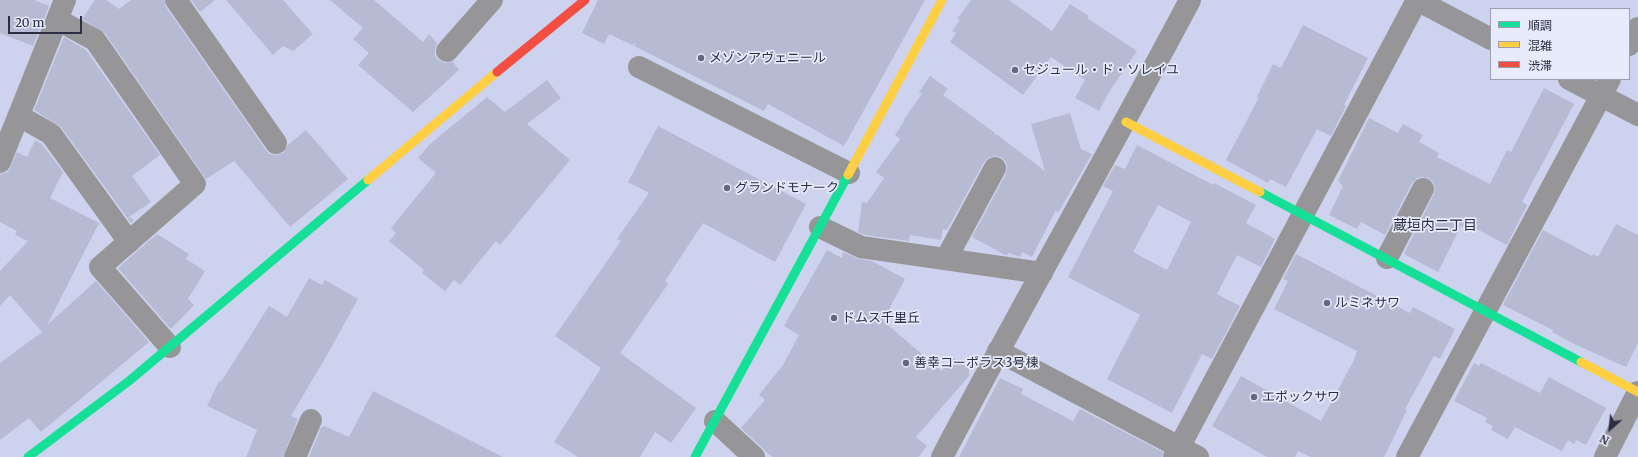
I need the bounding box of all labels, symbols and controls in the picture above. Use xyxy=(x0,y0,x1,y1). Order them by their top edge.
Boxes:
scale bar xyxy=(10,8,84,34)
legend xyxy=(1490,8,1630,80)
text: 20 m xyxy=(15,15,44,30)
text: 順調 xyxy=(1528,18,1552,33)
text: 混雑 xyxy=(1528,38,1552,53)
place label: メゾンアヴェニール xyxy=(709,50,826,66)
marker: メゾンアヴェニール xyxy=(696,53,706,63)
text: 渋滞 xyxy=(1528,58,1552,73)
place label: セジュール・ド・ソレイユ xyxy=(1023,62,1179,78)
marker: セジュール・ド・ソレイユ xyxy=(1010,65,1020,75)
place label: グランドモナーク xyxy=(735,180,839,196)
marker: グランドモナーク xyxy=(722,183,732,193)
district label: 蔵垣内二丁目 xyxy=(1393,218,1477,234)
place label: ルミネサワ xyxy=(1335,295,1400,311)
marker: ルミネサワ xyxy=(1322,298,1332,308)
place label: ドムス千里丘 xyxy=(842,310,920,326)
marker: ドムス千里丘 xyxy=(829,313,839,323)
place label: 善幸コーポラス3号棟 xyxy=(914,355,1038,371)
marker: 善幸コーポラス3号棟 xyxy=(901,358,911,368)
place label: エポックサワ xyxy=(1262,389,1340,405)
marker: エポックサワ xyxy=(1249,392,1259,402)
north arrow xyxy=(1590,409,1630,449)
text: N xyxy=(1598,431,1612,448)

